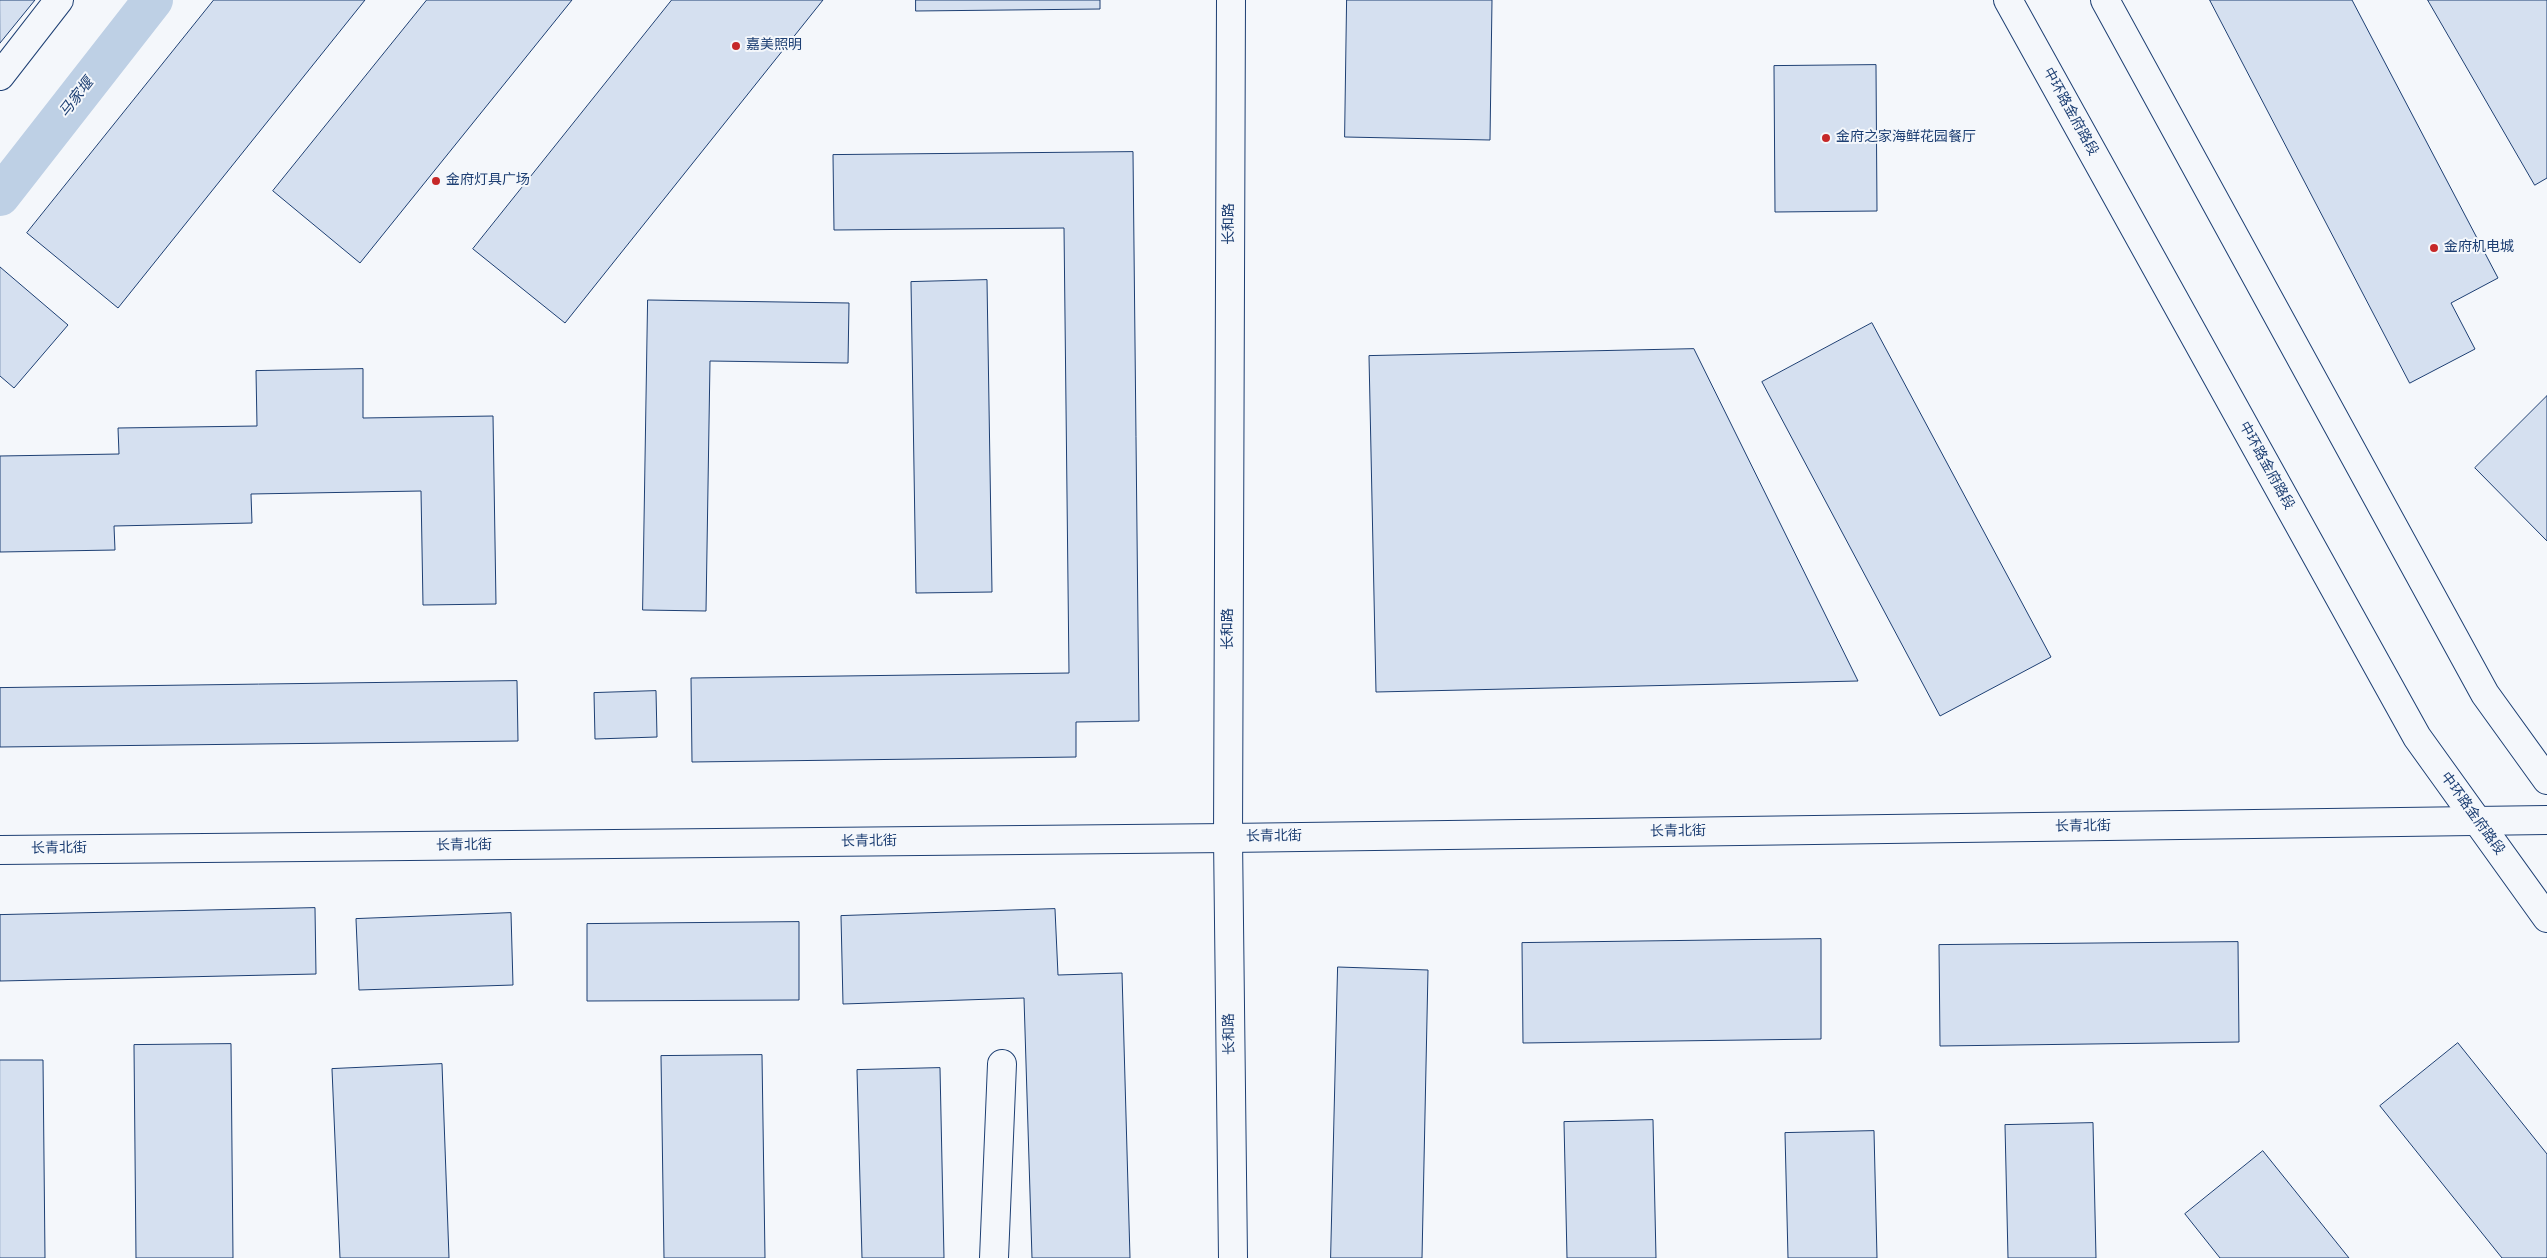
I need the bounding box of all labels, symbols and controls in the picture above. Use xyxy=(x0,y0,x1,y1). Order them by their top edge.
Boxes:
place label: 嘉美照明 xyxy=(746,38,802,54)
marker: 嘉美照明 xyxy=(730,40,742,52)
street label: 中环路金府路段 xyxy=(2039,65,2101,159)
water label: 马家堰 xyxy=(56,75,98,121)
place label: 金府之家海鲜花园餐厅 xyxy=(1836,130,1976,146)
marker: 金府之家海鲜花园餐厅 xyxy=(1820,132,1832,144)
place label: 金府灯具广场 xyxy=(446,173,530,189)
marker: 金府灯具广场 xyxy=(430,175,442,187)
street label: 长和路 xyxy=(1222,203,1238,245)
place label: 金府机电城 xyxy=(2444,240,2514,256)
marker: 金府机电城 xyxy=(2428,242,2440,254)
street label: 中环路金府路段 xyxy=(2235,419,2297,513)
street label: 长和路 xyxy=(1221,608,1237,650)
street label: 中环路金府路段 xyxy=(2436,769,2508,859)
street label: 长青北街 xyxy=(2055,818,2111,836)
street label: 长青北街 xyxy=(1650,823,1706,841)
street label: 长青北街 xyxy=(1246,828,1302,846)
street label: 长青北街 xyxy=(841,833,897,851)
street label: 长青北街 xyxy=(436,837,492,855)
street label: 长青北街 xyxy=(31,840,87,858)
street label: 长和路 xyxy=(1221,1013,1239,1055)

